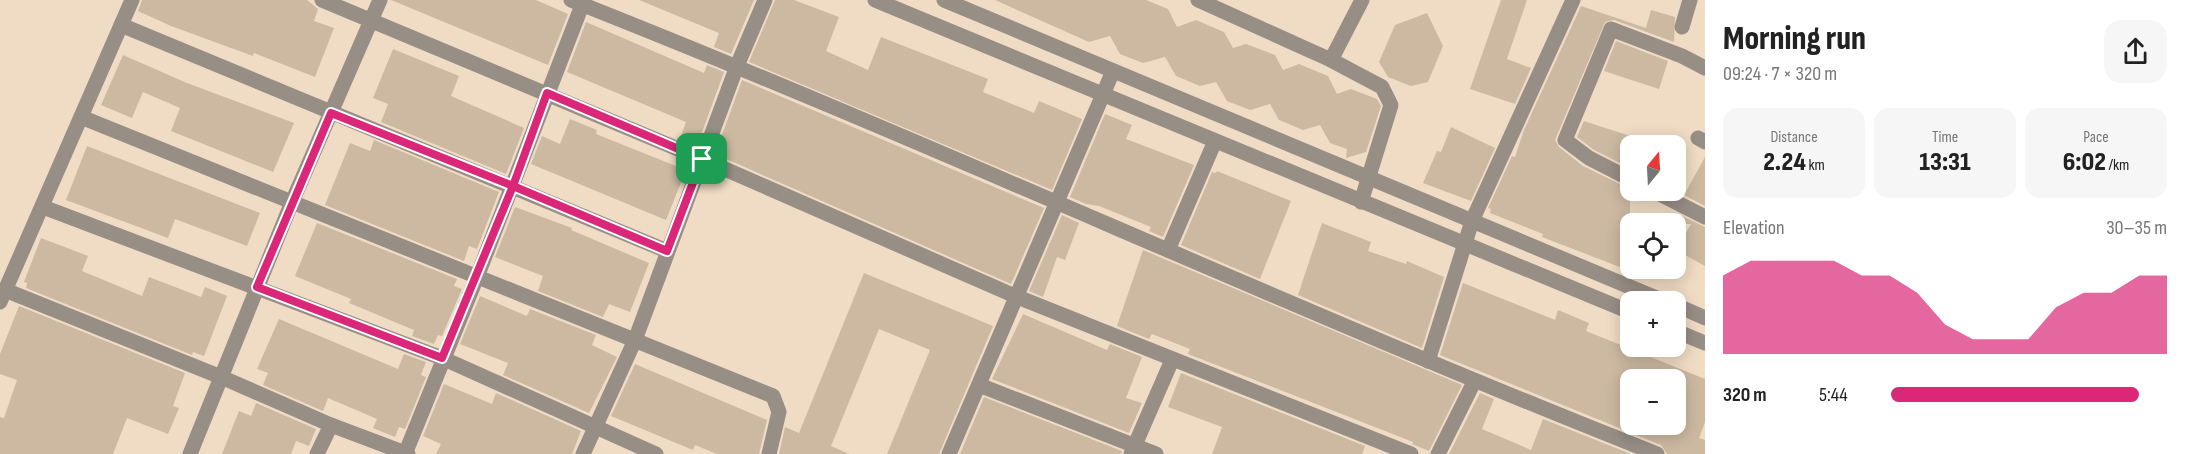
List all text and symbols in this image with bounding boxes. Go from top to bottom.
text: Morning run [1723,19,1866,59]
button: share [2104,20,2167,83]
text: 09:24 · 7 × 320 m [1723,62,1837,86]
text: Distance [1770,128,1818,147]
text: Time [1932,128,1958,147]
text: Pace [2083,128,2109,147]
pin [676,133,727,184]
north arrow [1620,135,1686,201]
map controls [1620,135,1686,435]
icon: arrive [685,142,718,175]
text: 2.24 [1763,147,1806,178]
text: 13:31 [1919,147,1971,178]
text: 6:02 [2063,147,2106,178]
text: km [1806,156,1825,175]
text: /km [2106,156,2129,175]
button: locate [1620,213,1686,279]
text: Elevation [1723,216,1785,240]
text: 30–35 m [2106,216,2167,240]
button: + [1620,291,1686,357]
button: − [1620,369,1686,435]
text: 320 m [1723,383,1767,407]
text: 5:44 [1819,383,1848,407]

